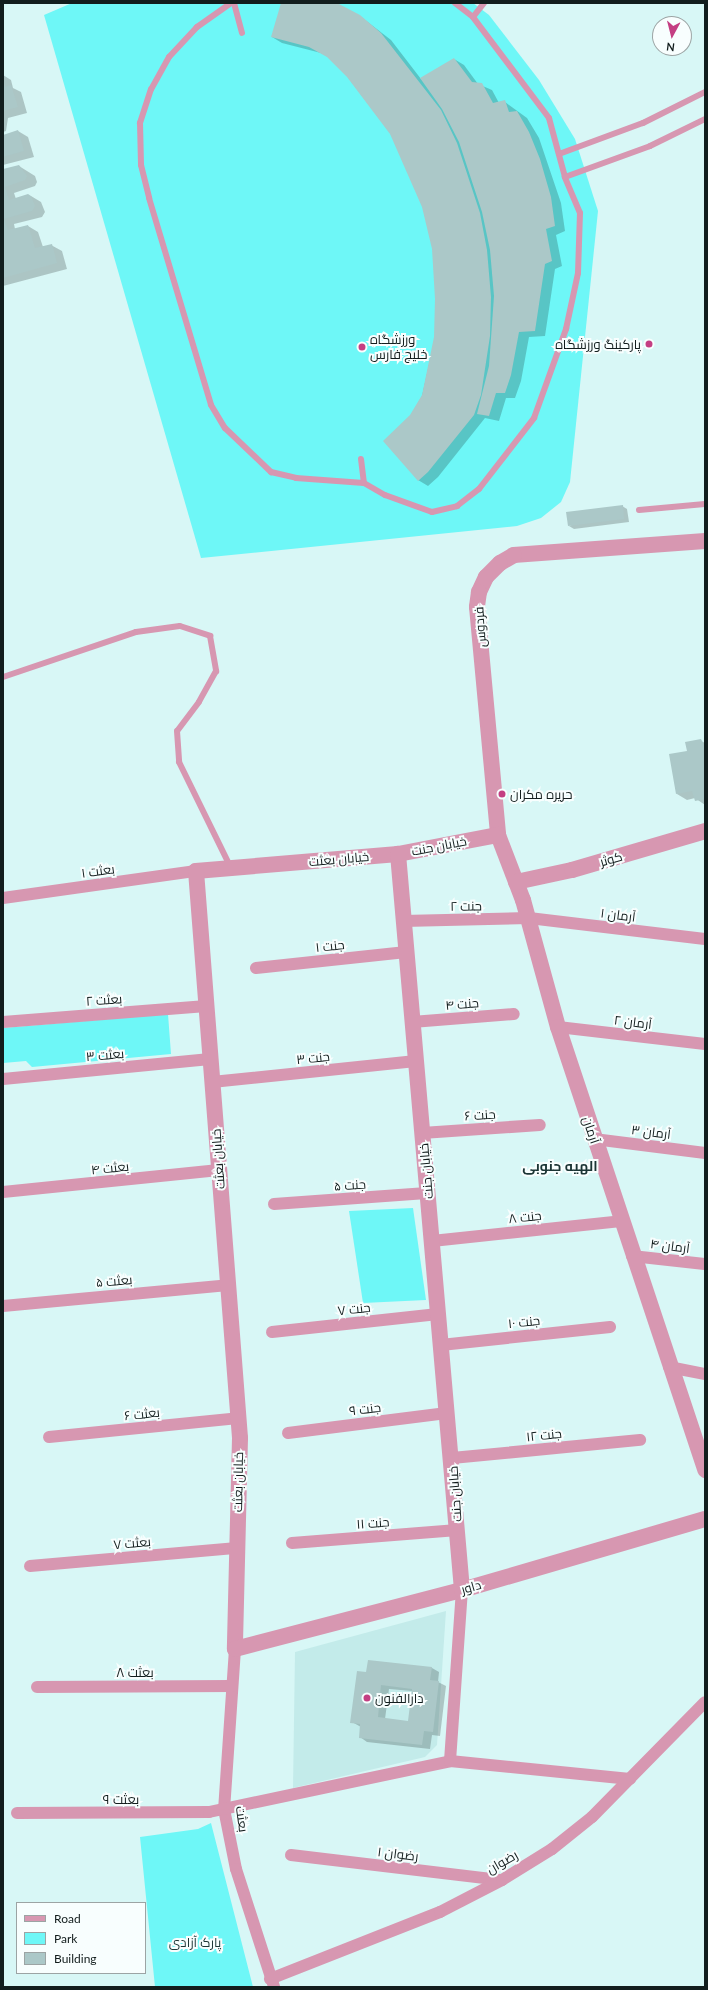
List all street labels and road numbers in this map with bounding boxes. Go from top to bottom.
street label: فردوس [471,606,489,648]
street label: خیابان جنت [410,833,468,859]
street label: کوثر [598,848,624,870]
street label: خیابان بعثت [308,849,370,869]
street label: بعثت ۱ [80,861,116,881]
street label: جنت ۲ [450,898,482,914]
street label: آرمان ۱ [600,905,636,925]
street label: جنت ۱ [315,937,345,955]
street label: بعثت ۲ [85,991,123,1009]
street label: جنت ۴ [445,995,479,1013]
street label: آرمان ۲ [613,1012,653,1032]
street label: بعثت ۳ [85,1046,125,1064]
street label: جنت ۳ [295,1048,331,1068]
street label: جنت ۶ [464,1106,496,1124]
street label: آرمان [579,1114,603,1146]
street label: آرمان ۳ [630,1122,672,1142]
street label: خیابان بعثت [208,1128,228,1190]
street label: خیابان جنت [416,1143,436,1199]
street label: بعثت ۴ [90,1158,130,1178]
street label: جنت ۵ [333,1176,367,1194]
street label: جنت ۸ [508,1208,542,1226]
street label: آرمان ۴ [649,1236,691,1256]
street label: بعثت ۵ [95,1272,133,1290]
street label: جنت ۷ [337,1300,371,1318]
street label: جنت ۱۰ [507,1313,541,1331]
street label: جنت ۹ [348,1399,382,1419]
street label: بعثت ۶ [123,1404,161,1424]
street label: جنت ۱۲ [525,1425,563,1445]
street label: خیابان بعثت [230,1452,246,1512]
street label: خیابان جنت [445,1466,465,1522]
street label: جنت ۱۱ [356,1514,390,1532]
street label: بعثت ۷ [113,1534,151,1552]
street label: داور [459,1577,483,1597]
street label: بعثت ۸ [116,1664,154,1680]
street label: بعثت ۹ [103,1791,139,1807]
street label: بعثت [232,1805,252,1833]
street label: رضوان ۱ [377,1844,419,1864]
street label: رضوان [483,1847,521,1877]

